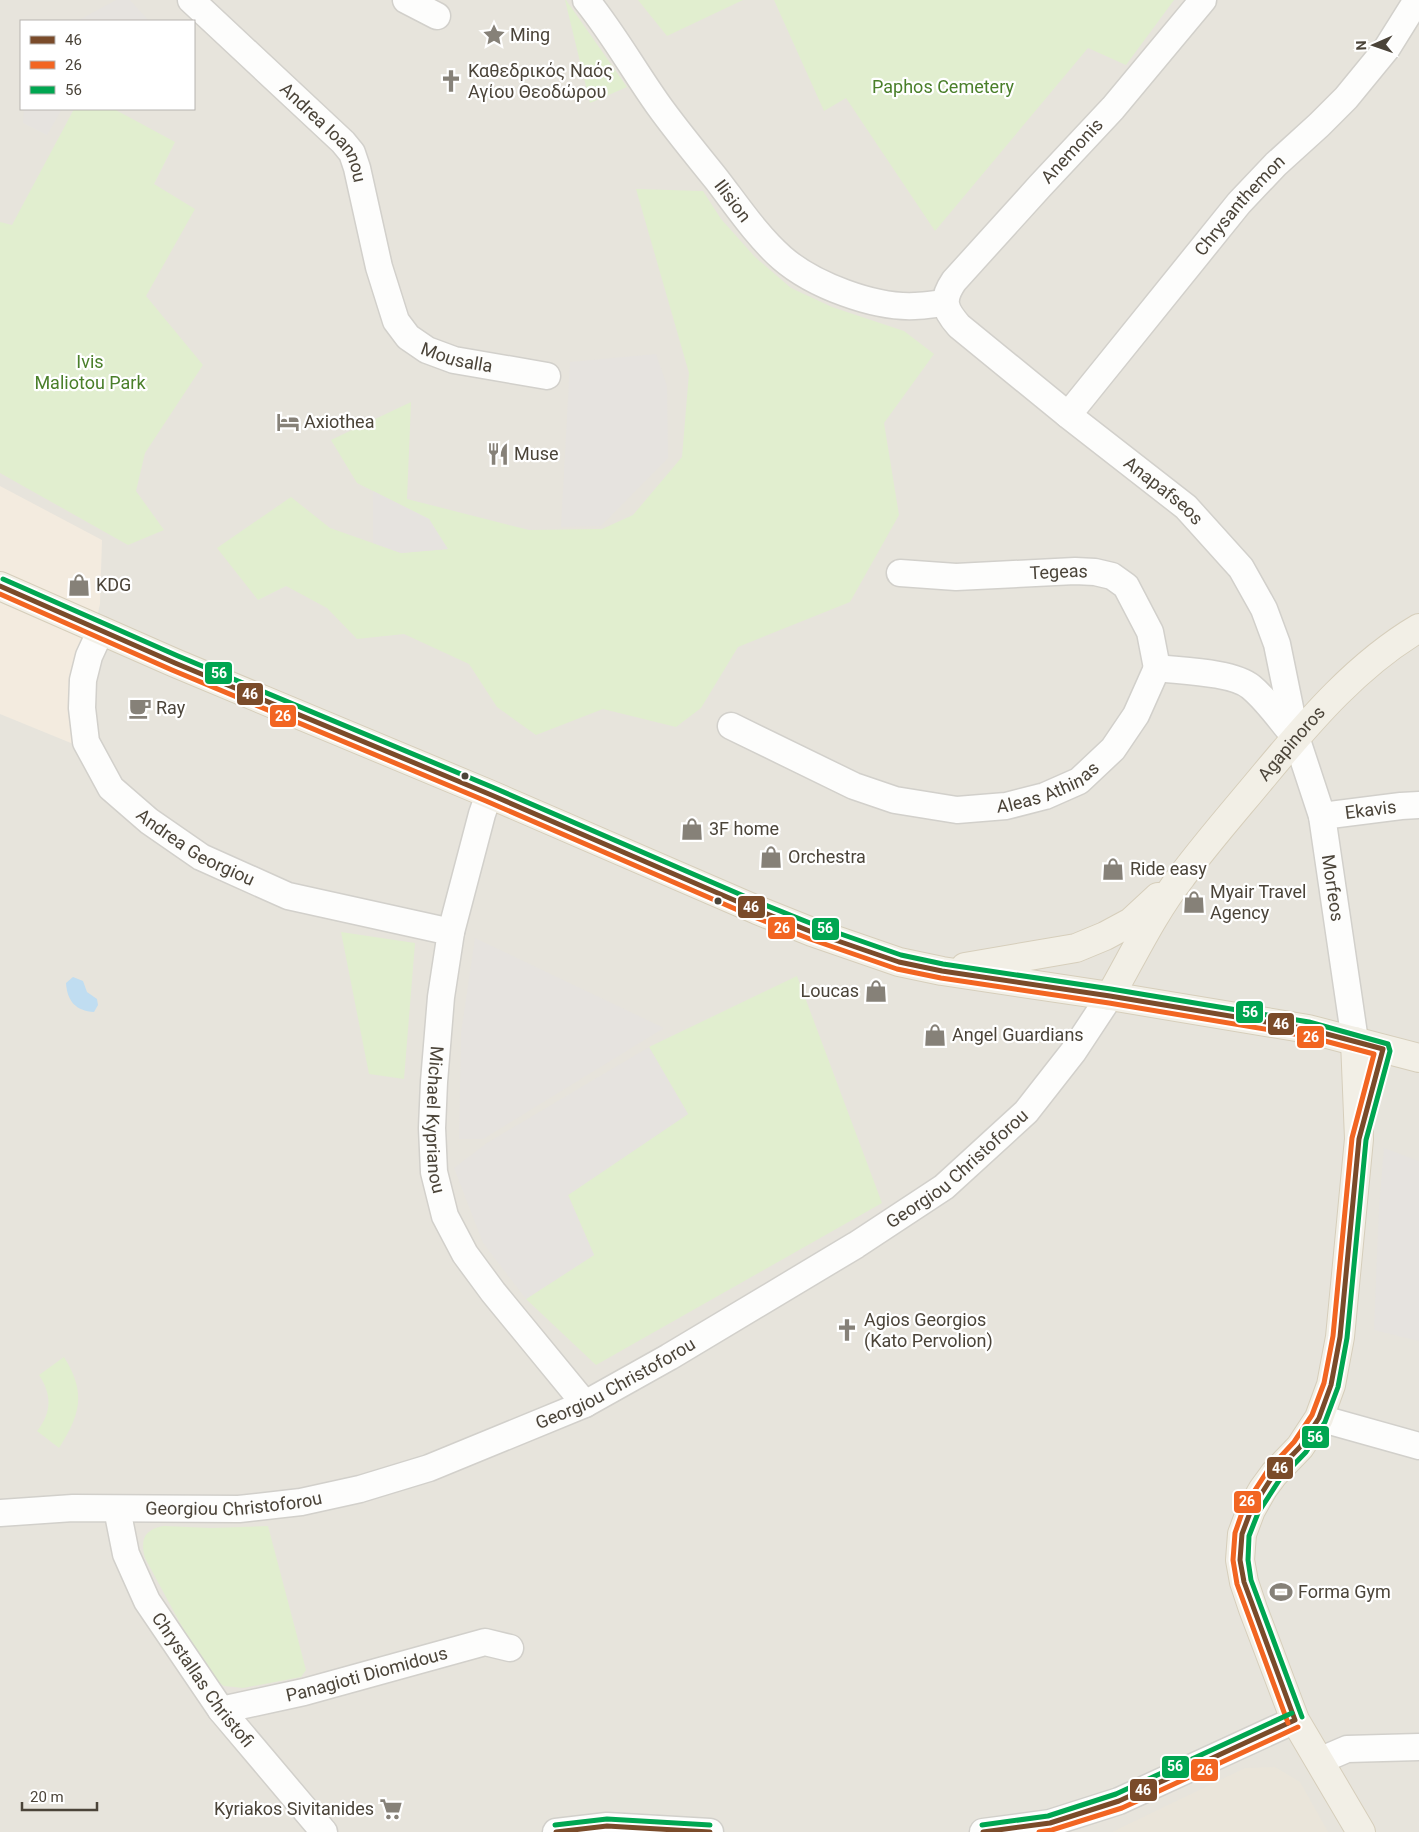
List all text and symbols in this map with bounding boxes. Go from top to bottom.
legend [20,20,195,110]
north arrow [1349,20,1399,70]
place icon: Ming [481,22,507,48]
place label: Ming [510,24,550,45]
text: 46 [65,31,82,49]
text: N [1353,40,1369,51]
text: 26 [65,56,82,74]
place label: Καθεδρικός Ναός Αγίου Θεοδώρου [468,60,613,102]
church icon: Καθεδρικός Ναός Αγίου Θεοδώρου [438,68,464,94]
park label: Paphos Cemetery [872,76,1014,97]
street label: Andrea Ioannou [276,78,371,184]
text: 56 [65,81,82,99]
street label: Anemonis [1036,114,1107,187]
street label: Chrysanthemon [1190,150,1289,260]
street label: Ilision [710,175,756,226]
street label: Mousalla [418,338,494,376]
park label: Ivis Maliotou Park [34,351,146,393]
hotel icon: Axiothea [275,409,301,435]
place label: Axiothea [304,411,374,432]
restaurant icon: Muse [485,441,511,467]
place label: Muse [514,443,558,464]
street label: Anapafseos [1120,452,1208,529]
street label: Tegeas [1029,560,1088,583]
shop icon: KDG [66,572,92,598]
place label: KDG [96,574,131,595]
line badge: 56 [204,661,233,685]
text: 56 [211,665,227,681]
line badge: 46 [236,682,264,706]
text: 46 [242,686,258,702]
cafe icon: Ray [127,695,153,721]
place label: Ray [156,697,186,718]
street label: Agapinoros [1253,701,1329,785]
line badge: 26 [269,704,297,728]
text: 26 [275,708,291,724]
street label: Aleas Athinas [996,757,1103,817]
unlabelled marker [460,771,470,781]
street label: Ekavis [1344,796,1397,823]
street label: Andrea Georgiou [132,804,258,890]
shop icon: 3F home [679,816,705,842]
place label: 3F home [709,818,779,839]
shop icon: Orchestra [758,844,784,870]
place label: Orchestra [788,846,866,867]
street label: Morfeos [1318,853,1348,923]
shop icon: Ride easy [1100,856,1126,882]
place label: Ride easy [1130,858,1207,879]
place label: Myair Travel Agency [1210,881,1307,923]
shop icon: Myair Travel Agency [1181,889,1207,915]
line badge: 46 [737,895,766,919]
unlabelled marker [713,896,723,906]
text: 46 [743,899,759,915]
line badge: 26 [767,916,796,940]
line badge: 56 [811,917,840,941]
text: 26 [774,920,790,936]
text: 56 [817,920,833,936]
shop icon: Loucas [863,978,889,1004]
place label: Loucas [801,980,859,1001]
line badge: 56 [1235,1000,1264,1024]
text: 56 [1242,1004,1258,1020]
line badge: 46 [1267,1012,1295,1036]
text: 46 [1273,1016,1289,1032]
shop icon: Angel Guardians [922,1022,948,1048]
place label: Angel Guardians [952,1024,1084,1045]
line badge: 26 [1296,1025,1325,1049]
text: 26 [1303,1029,1319,1045]
street label: Michael Kyprianou [422,1045,450,1195]
street label: Georgiou Christoforou [882,1104,1032,1232]
place label: Agios Georgios (Kato Pervolion) [864,1309,993,1352]
church icon: Agios Georgios (Kato Pervolion) [834,1317,860,1343]
street label: Georgiou Christoforou [532,1333,699,1433]
line badge: 56 [1301,1425,1330,1449]
text: 56 [1307,1429,1323,1445]
line badge: 46 [1266,1456,1294,1480]
text: 46 [1272,1460,1288,1476]
street label: Georgiou Christoforou [145,1487,324,1519]
line badge: 26 [1233,1490,1262,1514]
text: 26 [1239,1493,1255,1509]
sports icon: Forma Gym [1268,1579,1294,1605]
place label: Forma Gym [1298,1581,1391,1602]
street label: Chrystallas Christofi [148,1608,259,1751]
street label: Panagioti Diomidous [284,1642,450,1706]
line badge: 56 [1161,1755,1190,1779]
text: 56 [1167,1758,1183,1774]
line badge: 26 [1190,1758,1219,1782]
text: 26 [1197,1762,1213,1778]
line badge: 46 [1129,1778,1158,1802]
scale bar [22,1780,98,1812]
text: 46 [1135,1782,1151,1798]
text: 20 m [30,1788,64,1806]
supermarket icon: Kyriakos Sivitanides [378,1796,404,1822]
place label: Kyriakos Sivitanides [214,1798,374,1819]

